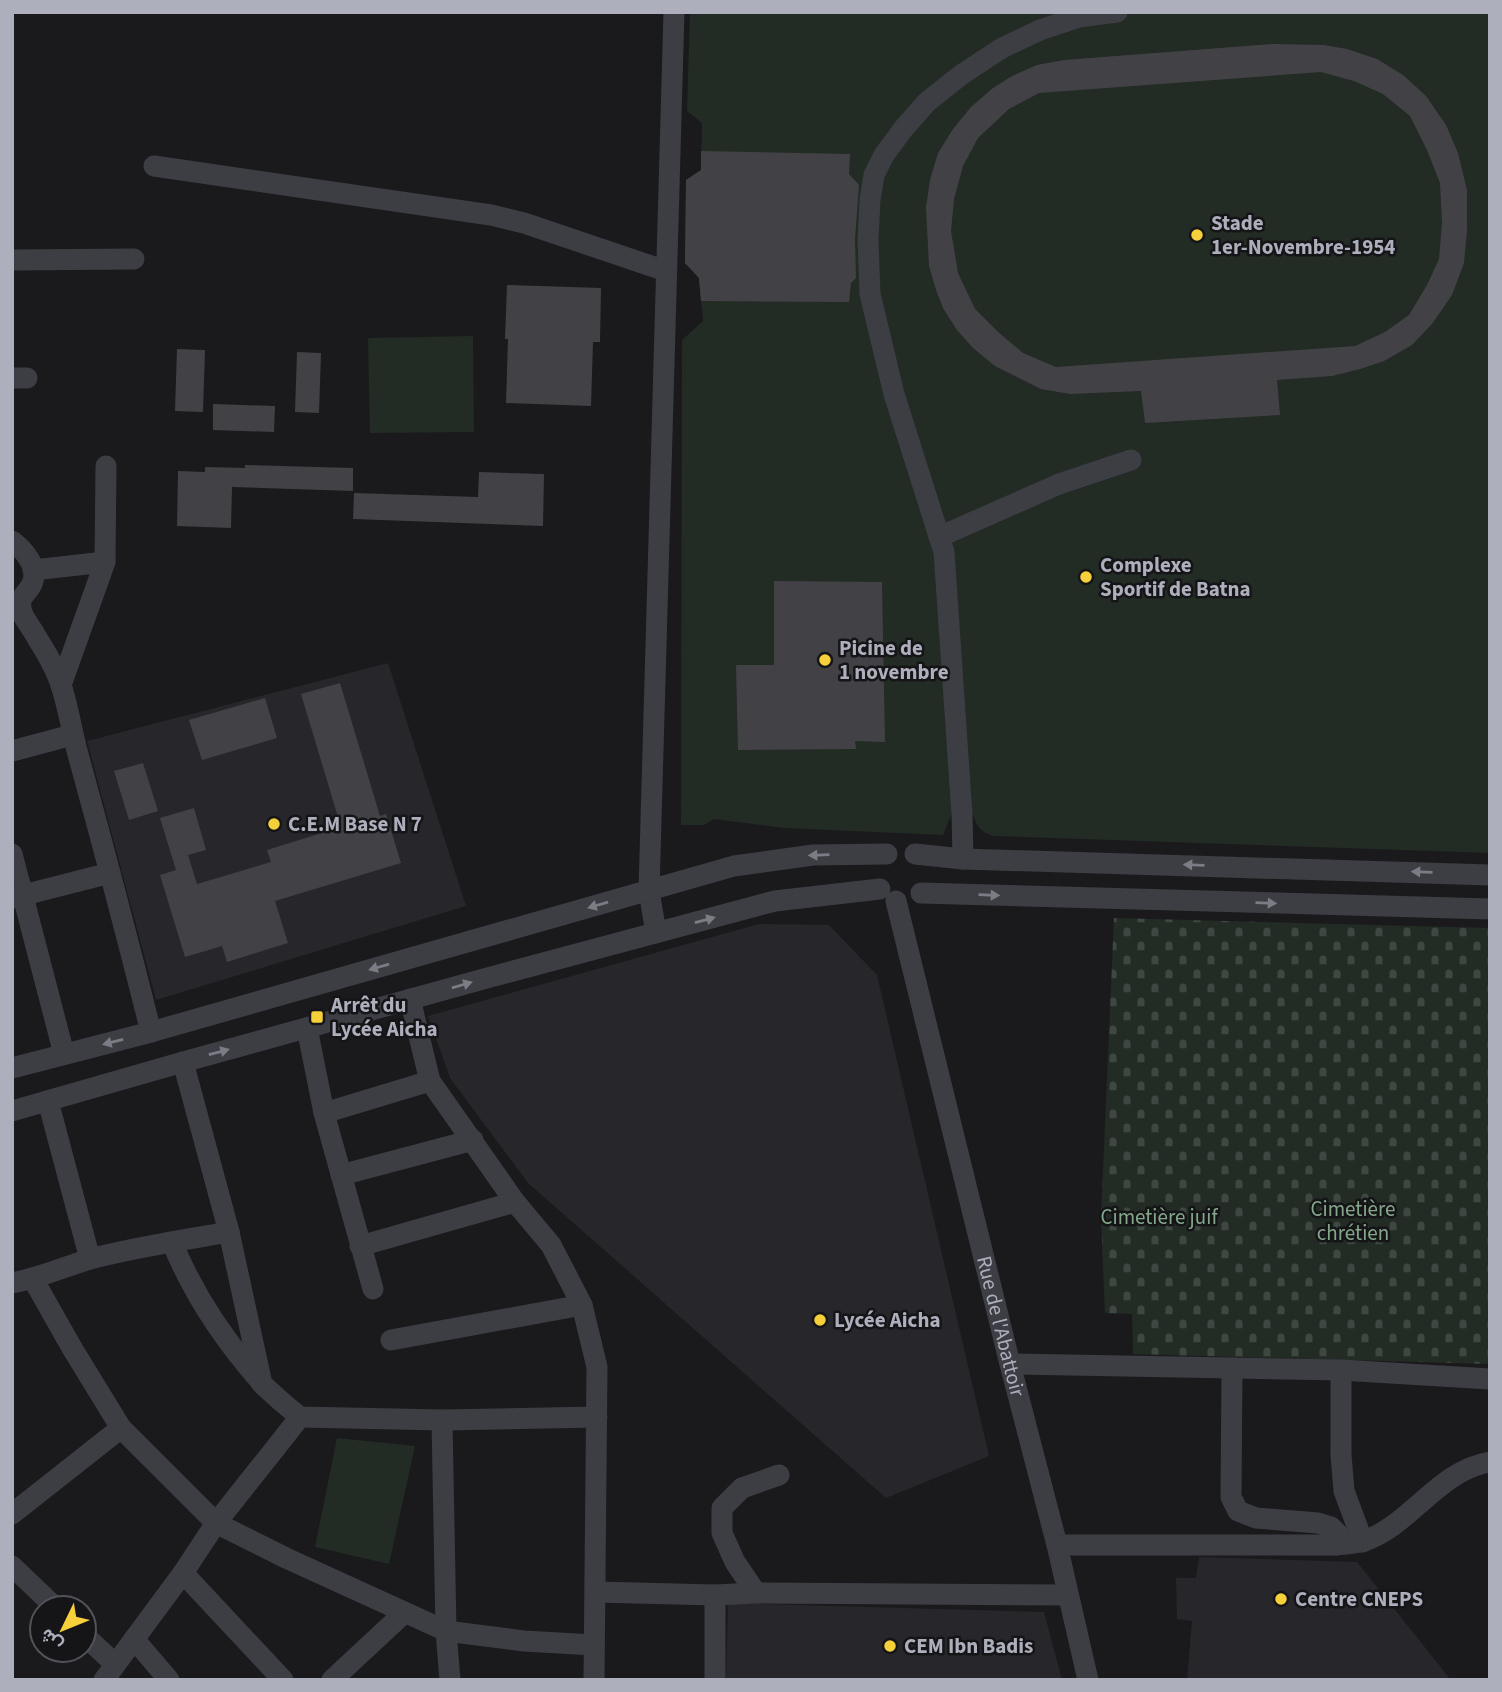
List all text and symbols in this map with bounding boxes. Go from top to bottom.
place label: Stade 1er-Novembre-1954 [1211,208,1395,262]
marker: Stade 1er-Novembre-1954 [1189,227,1205,243]
place label: Complexe Sportif de Batna [1100,550,1251,604]
marker: Complexe Sportif de Batna [1078,569,1094,585]
place label: Picine de 1 novembre [839,633,949,687]
marker: Picine de 1 novembre [817,652,833,668]
place label: C.E.M Base N 7 [288,809,422,839]
marker: C.E.M Base N 7 [266,816,282,832]
one-way arrow [808,850,830,861]
one-way arrow [1183,860,1205,871]
one-way arrow [1410,866,1432,877]
one-way arrow [979,889,1001,900]
one-way arrow [1255,897,1277,908]
one-way arrow [587,900,609,911]
one-way arrow [695,914,717,925]
one-way arrow [368,963,389,973]
one-way arrow [452,979,473,989]
place label: Arrêt du Lycée Aicha [330,990,437,1044]
marker: Arrêt du Lycée Aicha [309,1009,325,1025]
one-way arrow [101,1037,123,1048]
one-way arrow [208,1046,230,1057]
park label: Cimetière chrétien [1311,1194,1395,1248]
park label: Cimetière juif [1100,1202,1218,1232]
street label: Rue de l'Abattoir [969,1253,1033,1401]
place label: Lycée Aicha [834,1305,940,1335]
marker: Lycée Aicha [812,1312,828,1328]
place label: Centre CNEPS [1295,1584,1423,1614]
marker: Centre CNEPS [1273,1591,1289,1607]
north arrow [28,1594,98,1664]
text: ش [34,1622,69,1657]
place label: CEM Ibn Badis [904,1631,1033,1661]
marker: CEM Ibn Badis [882,1638,898,1654]

